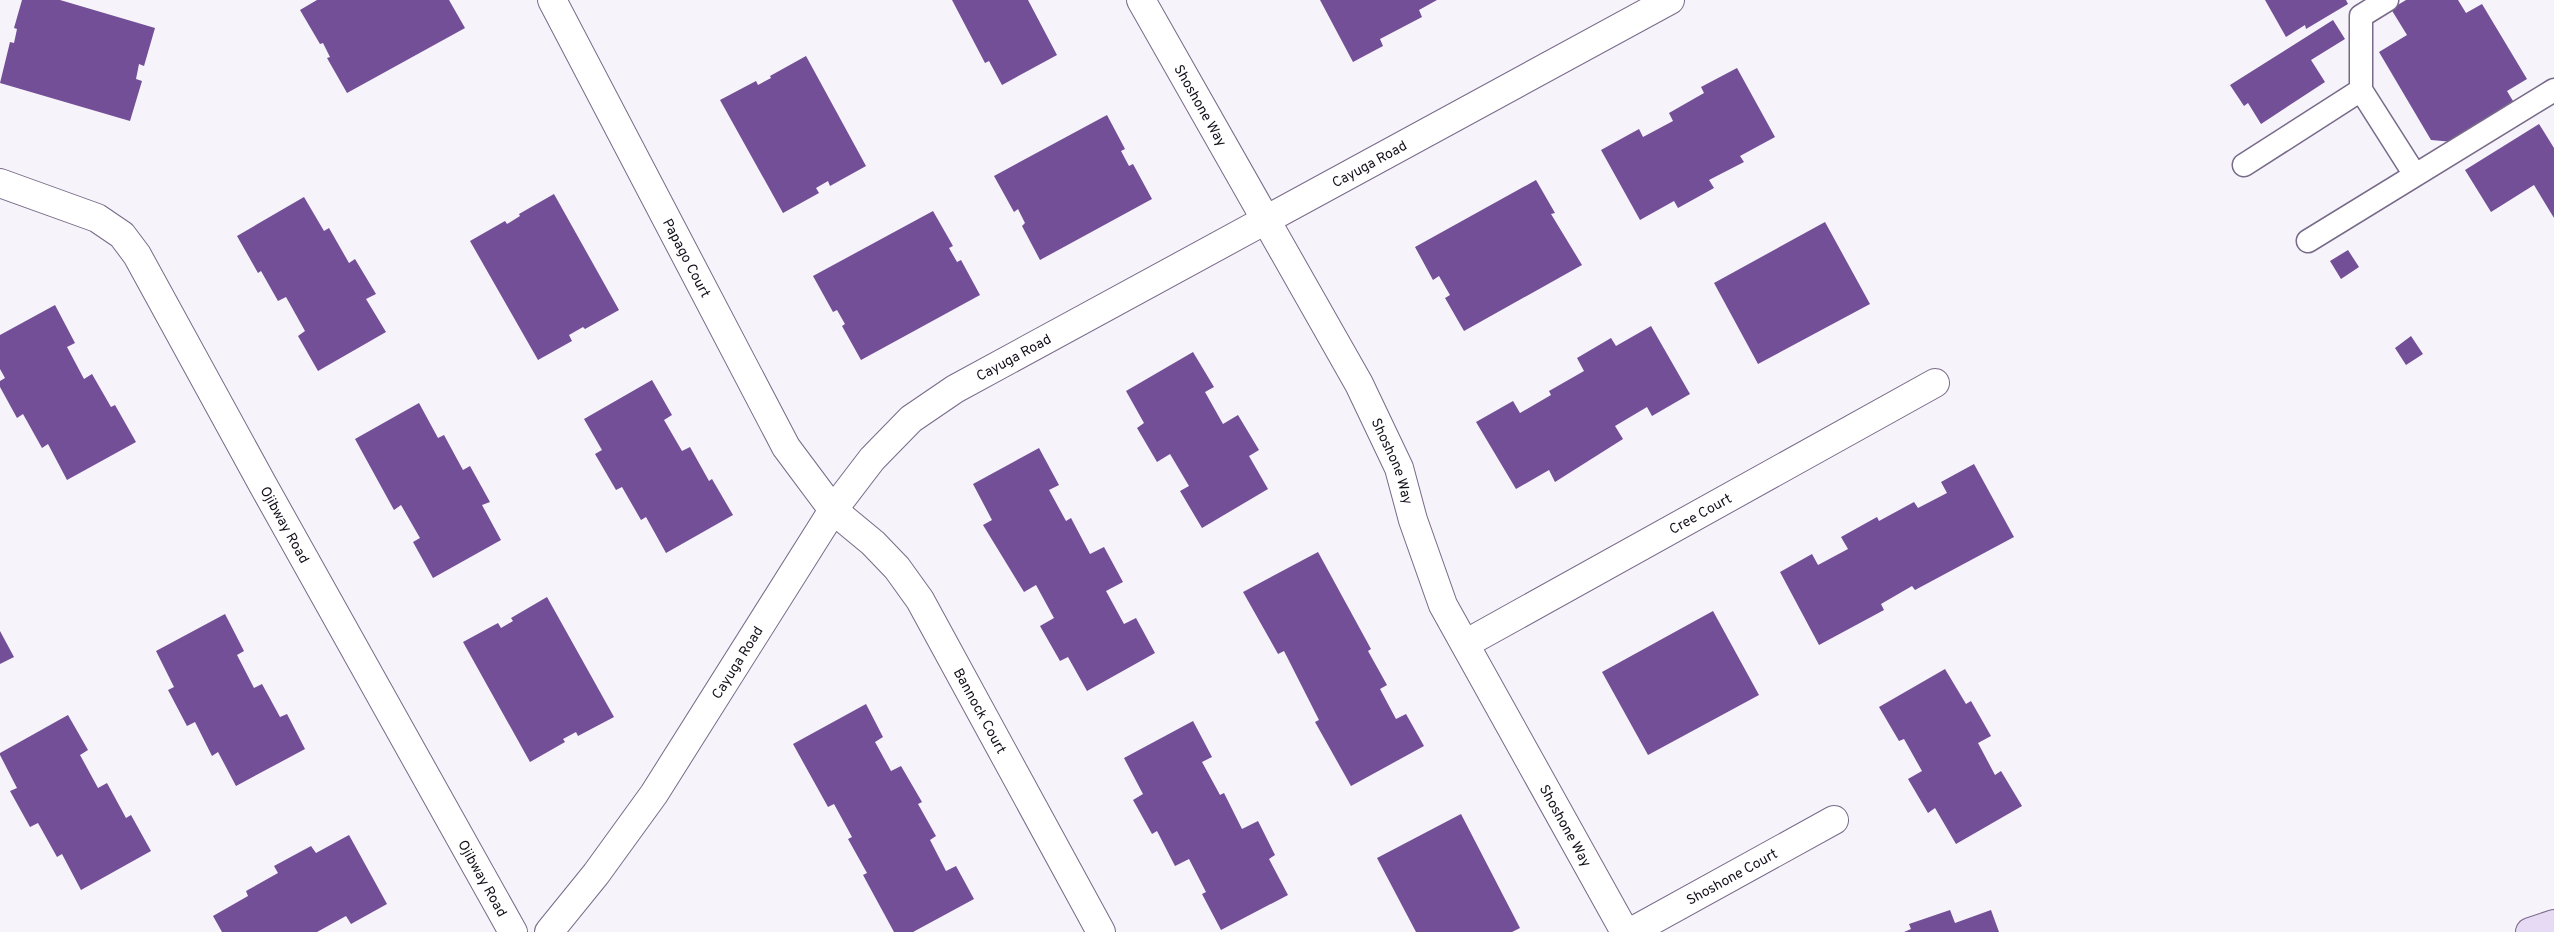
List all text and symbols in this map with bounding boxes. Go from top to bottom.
street label: Shoshone Way [1169,62,1229,150]
street label: Cayuga Road [1330,138,1410,192]
street label: Papago Court [658,216,713,301]
street label: Cayuga Road [974,331,1055,386]
street label: Shoshone Way [1367,416,1415,506]
street label: Ojibway Road [256,484,312,567]
street label: Cree Court [1667,491,1735,539]
street label: Cayuga Road [709,624,767,703]
street label: Bannock Court [949,666,1009,757]
street label: Shoshone Way [1535,782,1594,870]
street label: Ojibway Road [453,837,510,920]
street label: Shoshone Court [1684,846,1781,910]

